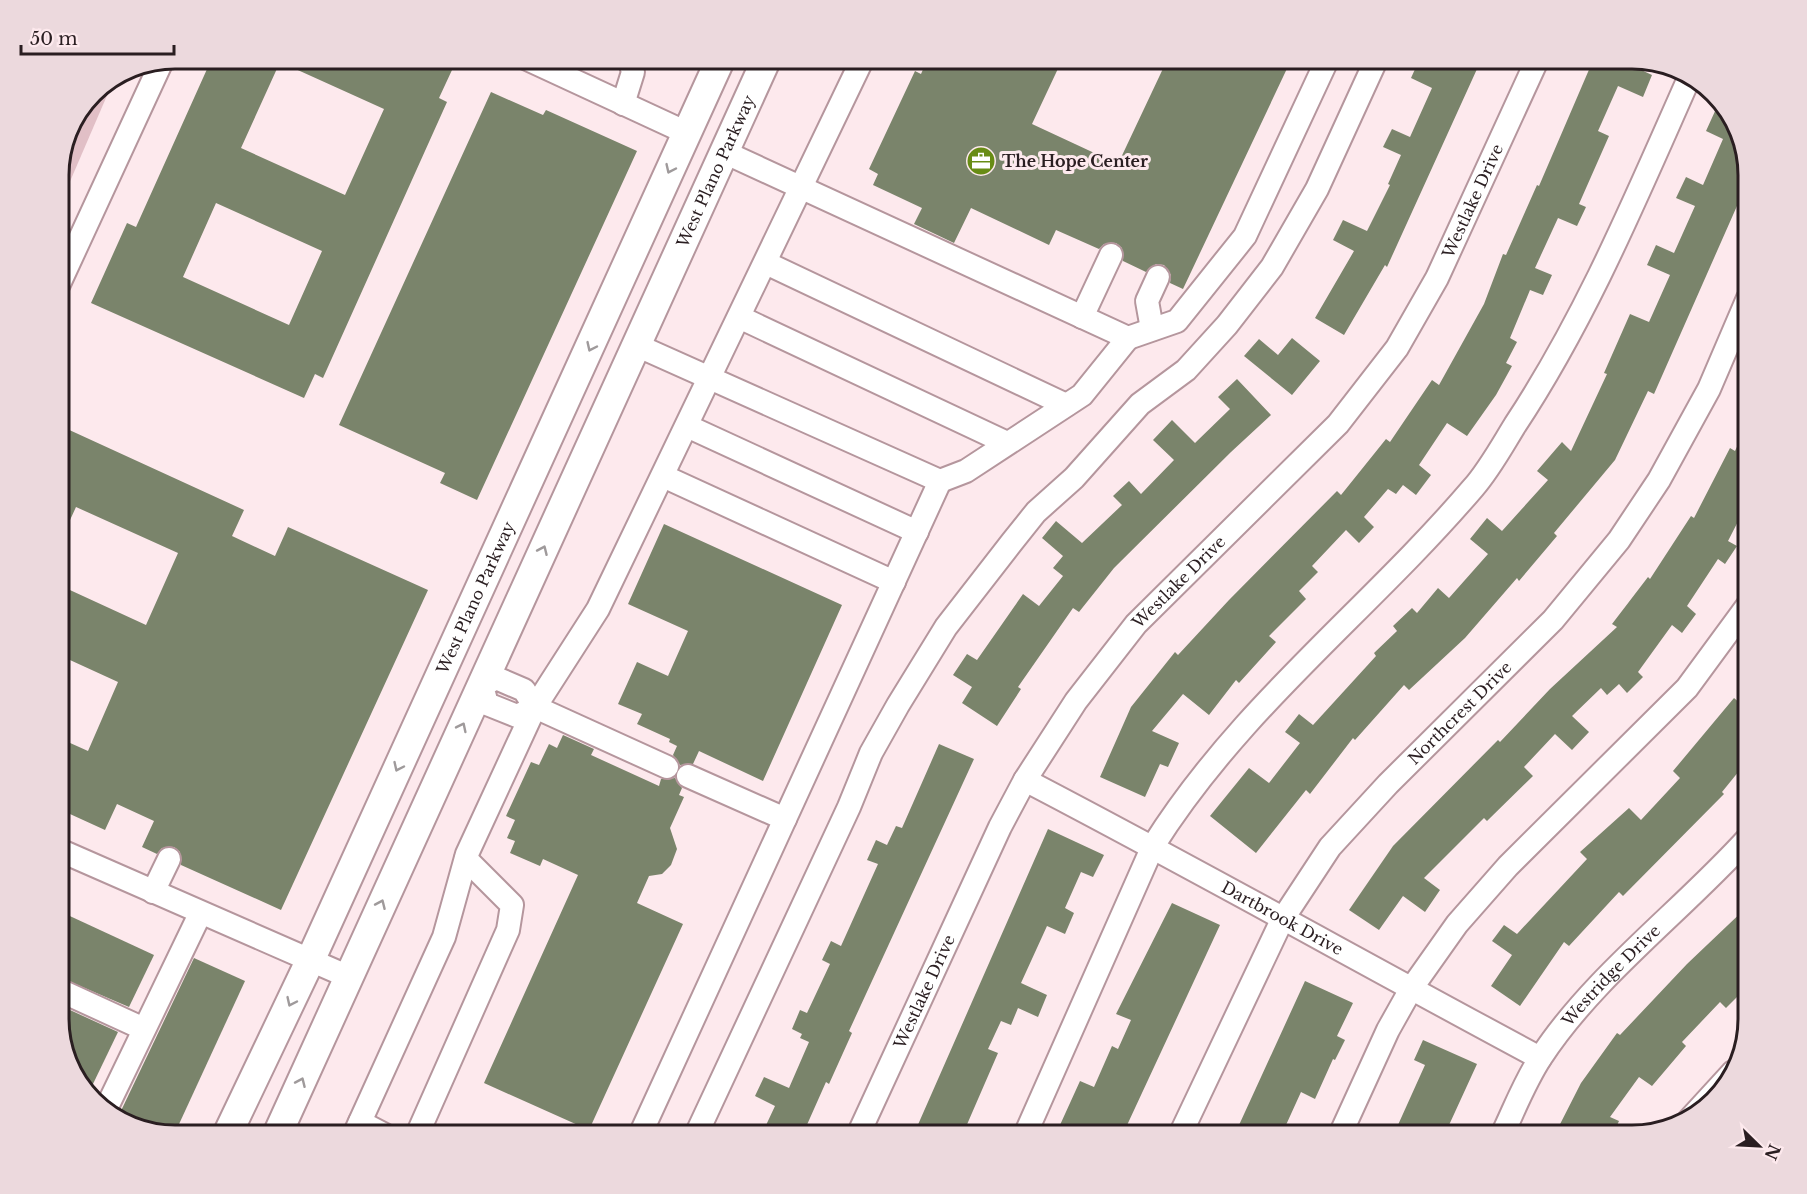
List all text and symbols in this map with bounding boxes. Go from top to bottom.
scale bar [21,18,174,56]
text: 50 m [30,28,78,50]
street label: West Plano Parkway [672,91,759,251]
street label: Westlake Drive [1437,141,1507,262]
office icon: The Hope Center [965,145,997,177]
place label: The Hope Center [1002,151,1148,171]
one-way arrow [666,162,678,173]
one-way arrow [586,341,598,352]
street label: West Plano Parkway [432,518,519,678]
street label: Westlake Drive [1127,531,1229,633]
one-way arrow [536,545,548,556]
street label: Northcrest Drive [1404,657,1516,769]
one-way arrow [455,722,467,733]
one-way arrow [394,761,406,772]
street label: Dartbrook Drive [1218,877,1347,959]
one-way arrow [374,900,386,911]
street label: Westridge Drive [1557,920,1664,1031]
street label: Westlake Drive [889,931,959,1052]
one-way arrow [286,995,298,1006]
one-way arrow [294,1078,306,1089]
north arrow [1729,1116,1789,1176]
text: N [1761,1141,1785,1163]

